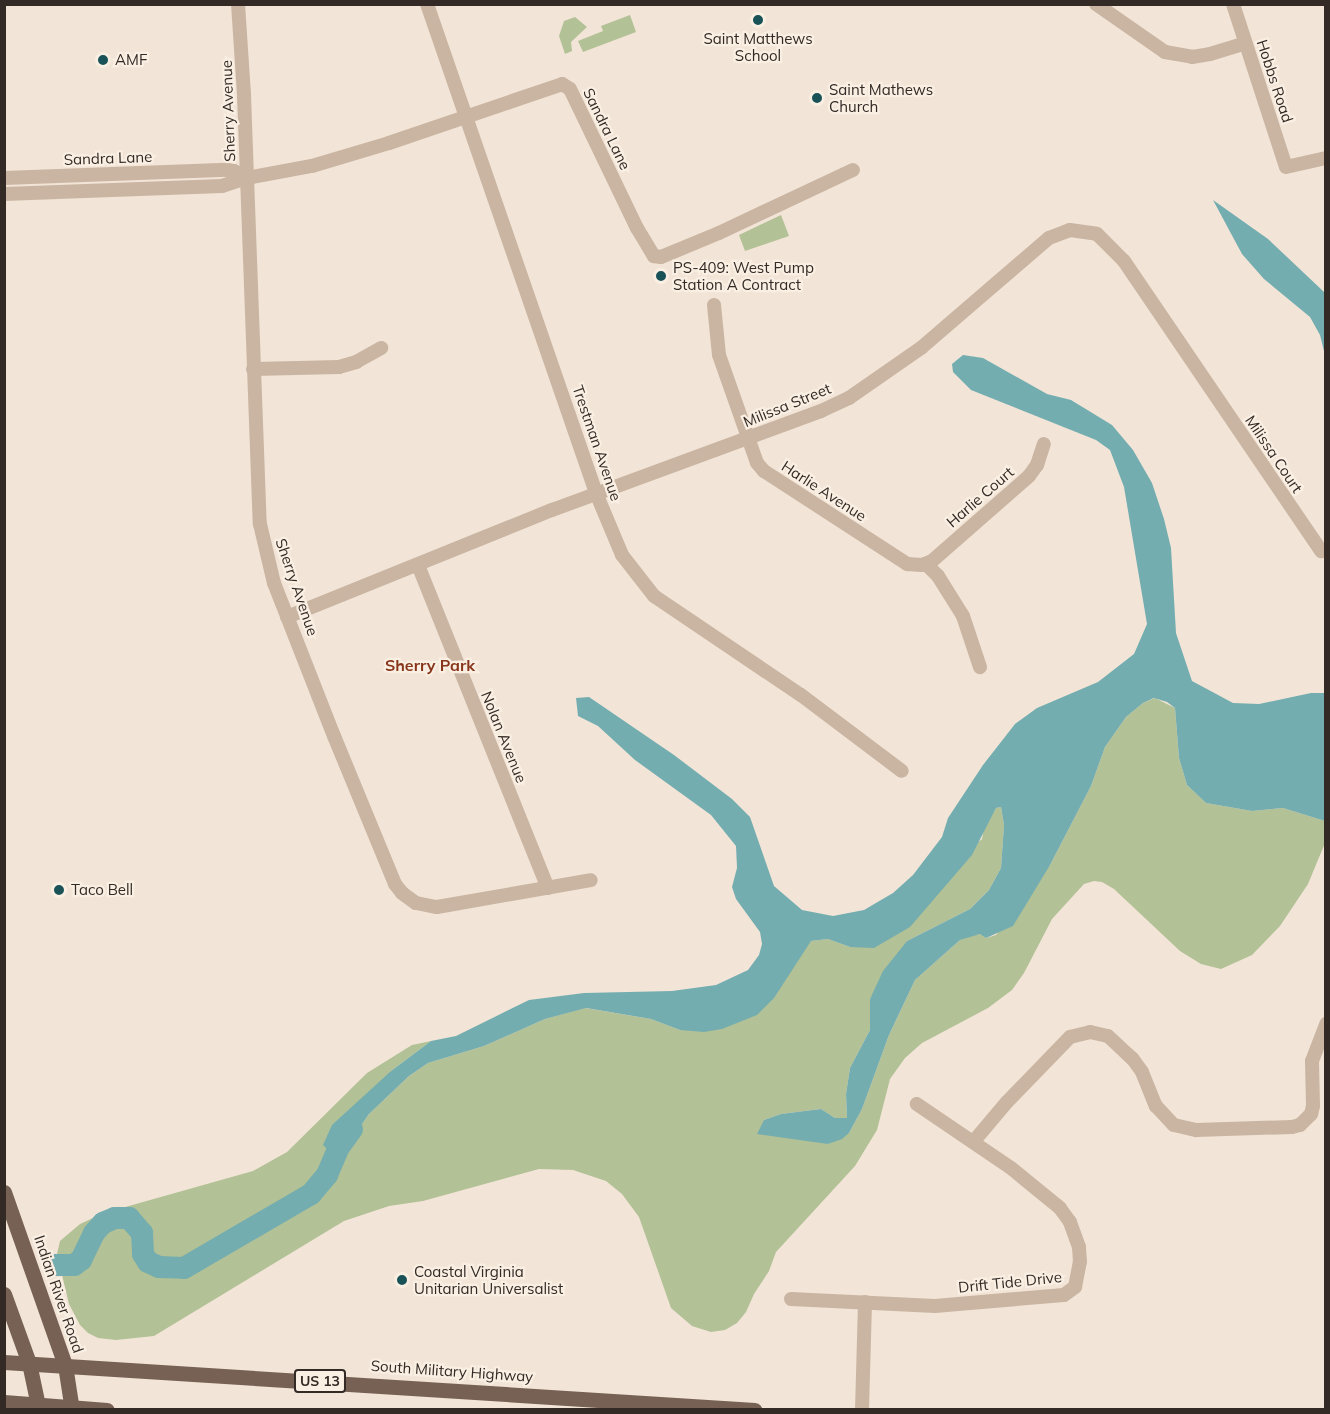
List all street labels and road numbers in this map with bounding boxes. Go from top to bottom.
street label: Hobbs Road [1253,37,1297,125]
street label: Sherry Avenue [217,60,239,162]
street label: Sandra Lane [580,85,634,173]
street label: Sandra Lane [63,147,153,169]
street label: Milissa Street [741,379,833,431]
street label: Trestman Avenue [569,383,625,503]
street label: Milissa Court [1242,412,1306,496]
street label: Harlie Avenue [778,457,870,525]
street label: Harlie Court [943,463,1017,531]
street label: Sherry Avenue [272,536,322,638]
street label: Nolan Avenue [477,689,531,785]
street label: Indian River Road [30,1233,88,1355]
street label: Drift Tide Drive [957,1268,1063,1296]
street label: South Military Highway [370,1356,534,1386]
road number: US 13 [293,1370,347,1392]

